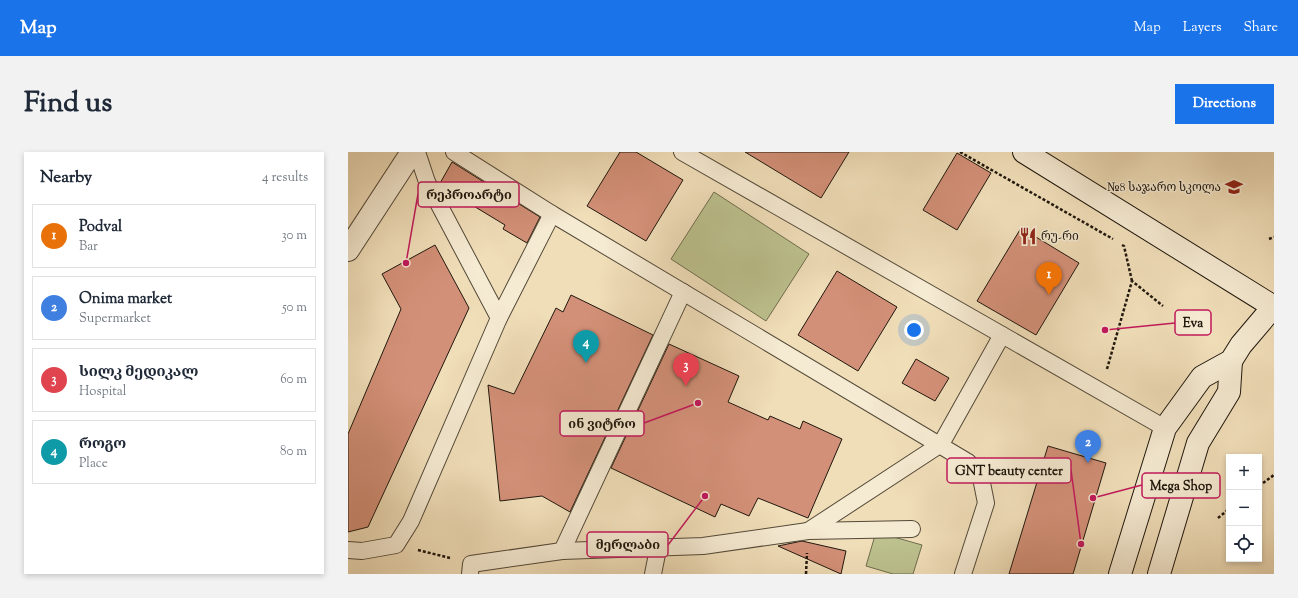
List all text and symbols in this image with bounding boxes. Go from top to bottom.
text: Map [20,15,57,42]
text: Map [1134,18,1161,38]
text: Layers [1183,18,1221,38]
text: Share [1243,18,1278,38]
text: Find us [24,84,112,124]
button: Directions [1175,84,1274,124]
text: Nearby [40,166,92,190]
text: 4 results [262,169,308,187]
school or university icon: №8 საჯარო სკოლა [1224,177,1244,197]
place label: №8 საჯარო სკოლა [1107,179,1221,197]
callout: რეპროარტი [418,182,519,207]
text: რეპროარტი [426,187,512,205]
text: Podval [79,217,122,238]
restaurant icon: რუ-რი [1018,226,1038,246]
text: 1 [52,227,56,245]
text: 30 m [281,227,307,245]
place label: რუ-რი [1041,228,1079,246]
text: Bar [79,238,98,256]
pin: 1 [1036,262,1062,295]
text: Onima market [79,289,172,310]
text: 2 [51,299,57,317]
text: 50 m [282,299,307,317]
text: Supermarket [79,310,151,328]
callout: Eva [1175,310,1211,335]
text: Eva [1183,315,1203,333]
your location [904,320,924,340]
pin: 4 [573,330,599,363]
pin: 3 [673,353,699,386]
text: სილკ მედიკალ [79,362,198,383]
text: 3 [51,371,57,389]
text: 60 m [280,371,307,389]
text: Hospital [79,383,126,401]
callout: ინ ვიტრო [560,411,644,436]
text: ინ ვიტრო [568,416,636,434]
pin: 2 [1075,430,1101,463]
text: როგო [79,434,126,455]
text: 4 [51,443,57,461]
text: 80 m [280,443,307,461]
map controls [1226,454,1262,562]
button: + [1226,454,1262,490]
text: Place [79,455,108,473]
callout: GNT beauty center [947,458,1071,483]
text: GNT beauty center [955,463,1063,481]
callout: Mega Shop [1142,473,1220,498]
text: Mega Shop [1150,478,1212,496]
button: − [1226,490,1262,526]
button: locate [1226,526,1262,562]
callout: მერლაბი [587,532,668,557]
text: მერლაბი [596,537,660,555]

